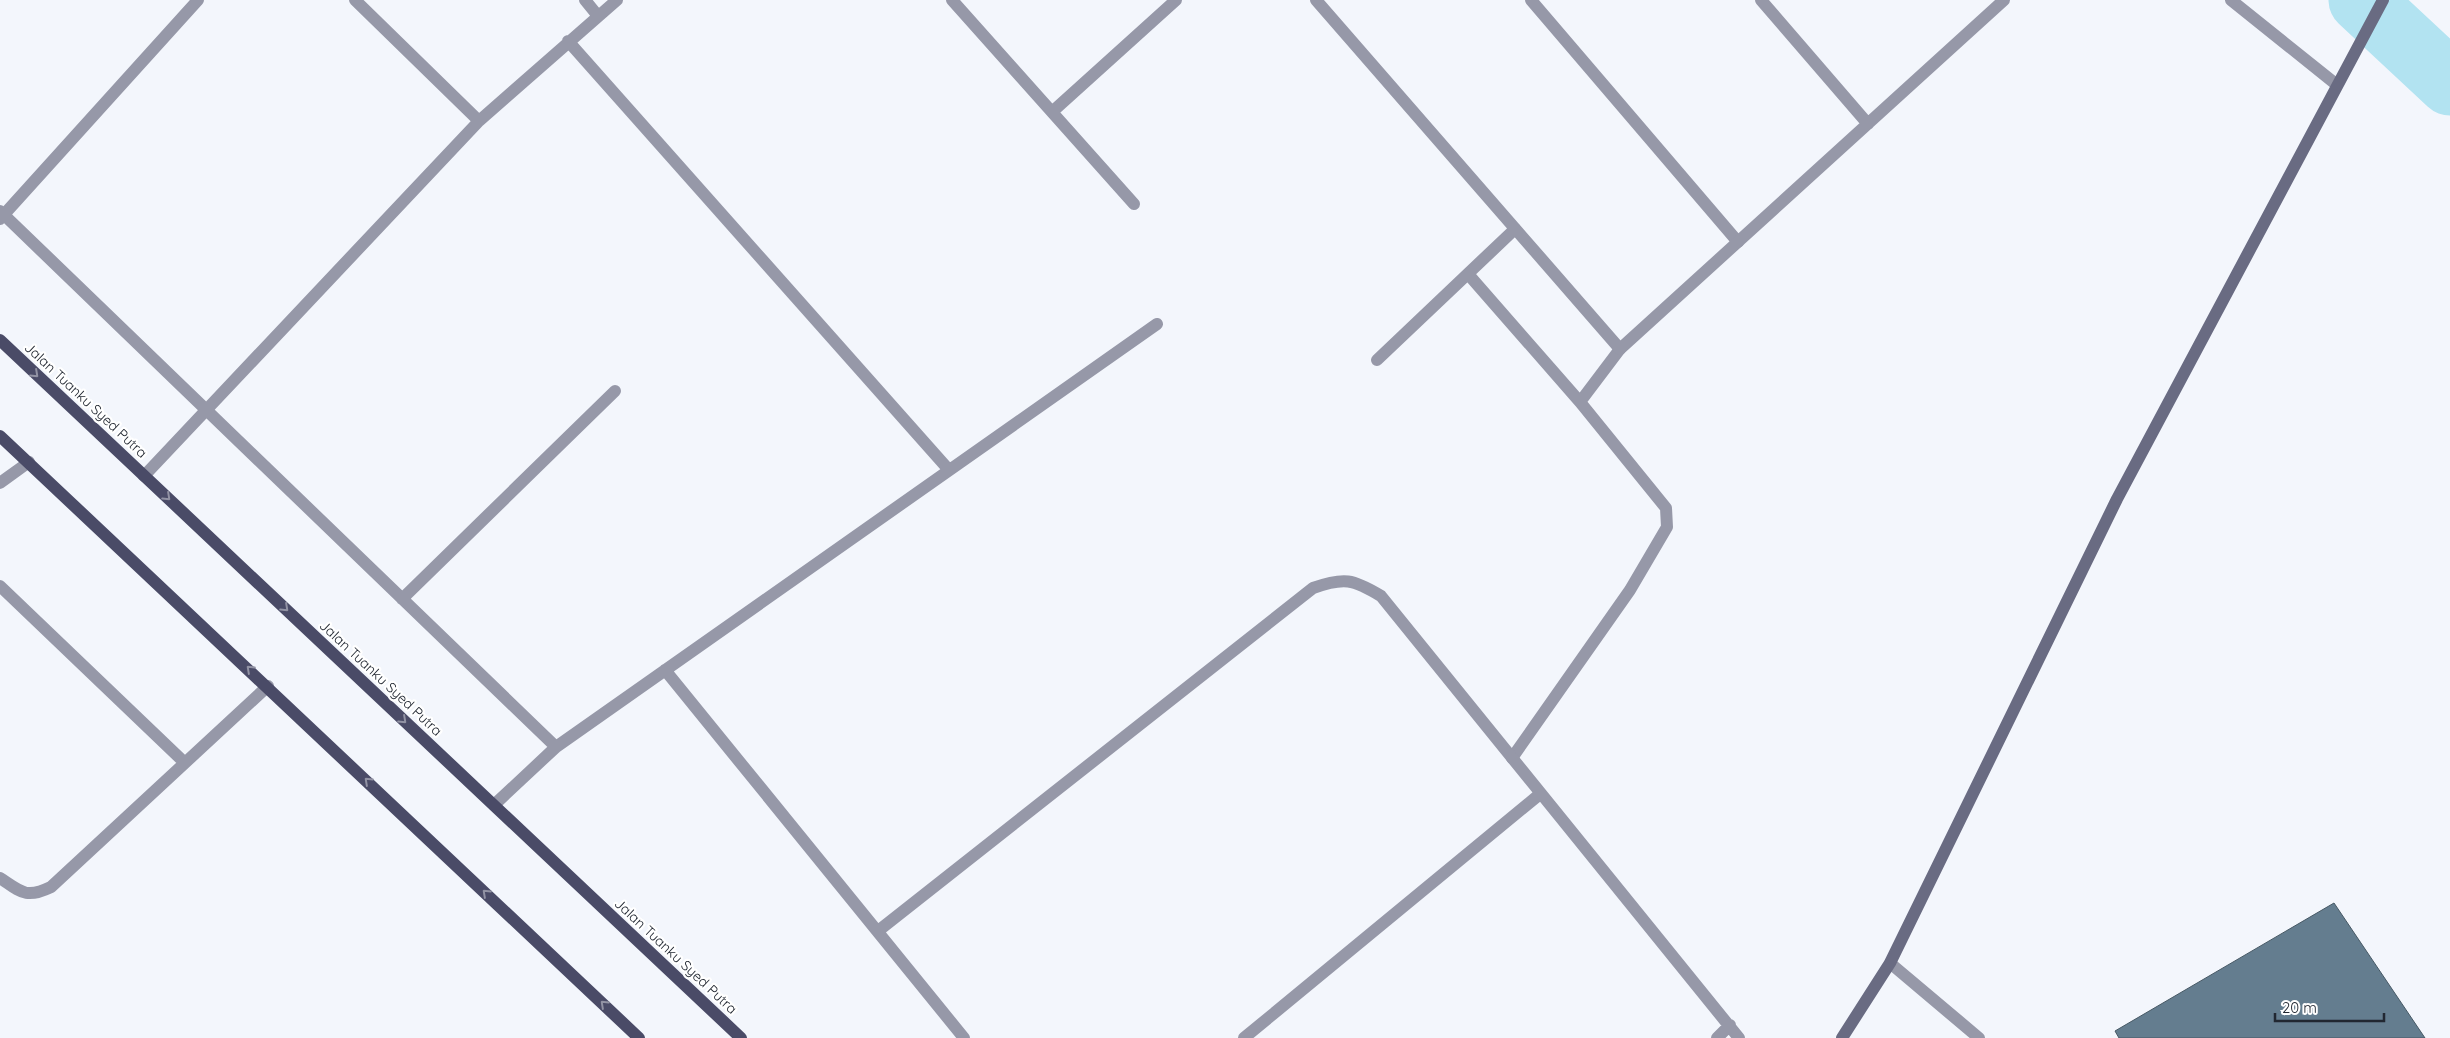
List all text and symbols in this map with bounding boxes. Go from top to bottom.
street label: Jalan Tuanku Syed Putra [21,338,151,462]
one-way arrow [30,368,39,377]
one-way arrow [161,491,170,500]
one-way arrow [279,602,288,611]
street label: Jalan Tuanku Syed Putra [316,616,446,740]
one-way arrow [246,666,255,675]
one-way arrow [397,714,406,723]
one-way arrow [364,778,373,787]
one-way arrow [482,890,491,899]
street label: Jalan Tuanku Syed Putra [611,894,741,1018]
scale bar [2275,990,2384,1022]
text: 20 m [2282,998,2317,1017]
one-way arrow [600,1001,609,1010]

